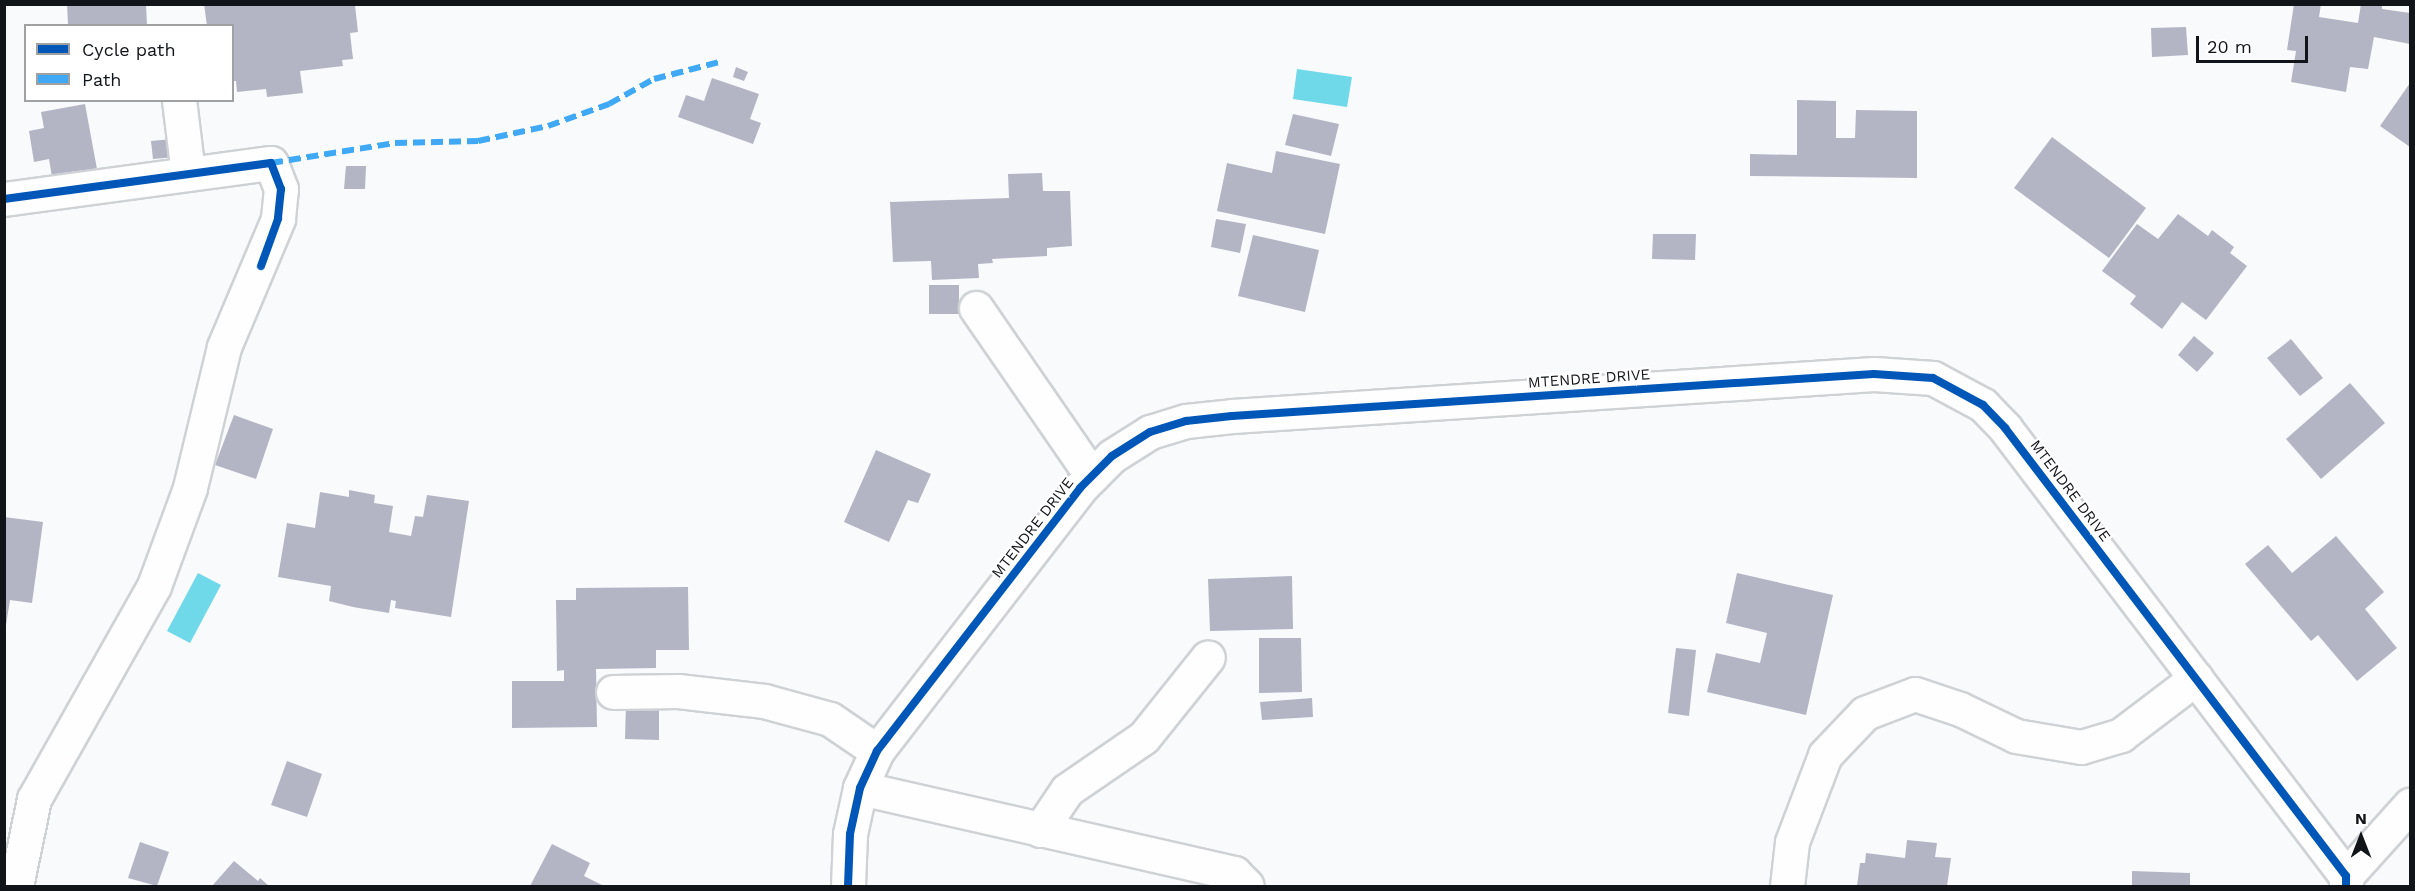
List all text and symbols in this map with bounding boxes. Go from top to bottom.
legend [24,24,234,102]
scale bar [2199,24,2312,62]
text: 20 m [2207,36,2252,57]
text: Cycle path [82,39,176,60]
text: Path [82,69,122,90]
street label: MTENDRE DRIVE [1527,366,1651,392]
street label: MTENDRE DRIVE [2026,437,2114,545]
street label: MTENDRE DRIVE [988,474,1078,582]
north arrow [2331,807,2391,867]
text: N [2355,809,2367,828]

